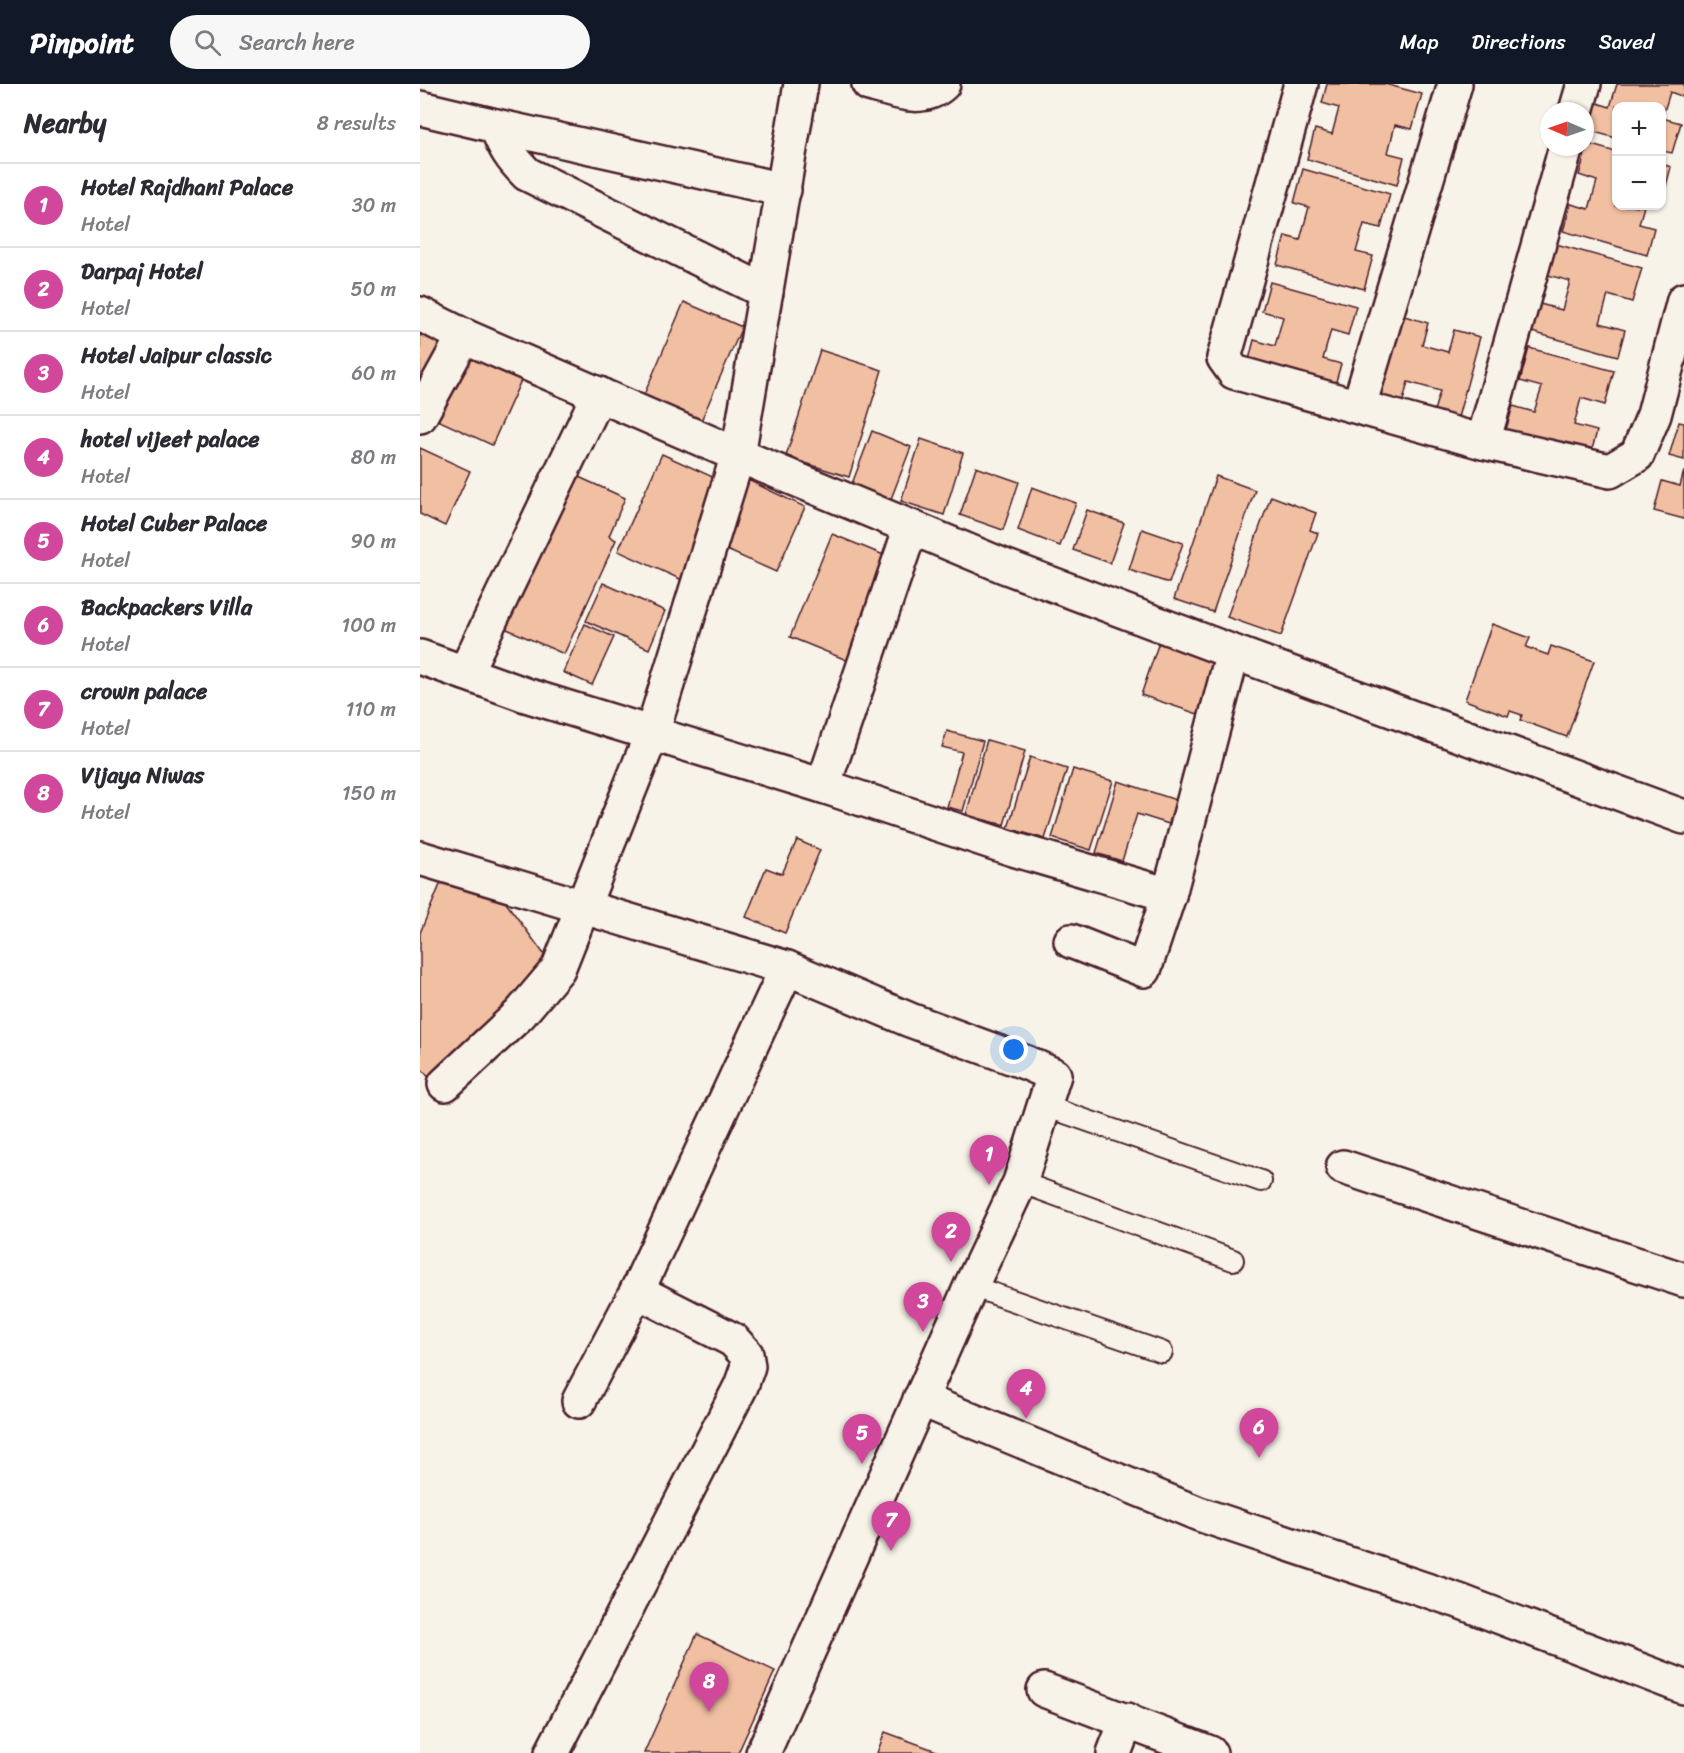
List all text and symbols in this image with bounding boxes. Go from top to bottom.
search box [170,15,590,69]
text: Pinpoint [30,18,134,67]
text: Search here [239,23,355,62]
text: Map [1400,23,1438,61]
text: Directions [1471,23,1566,61]
text: Saved [1599,23,1654,61]
icon: search [191,26,224,59]
text: Nearby [24,100,106,146]
north arrow [1540,102,1594,156]
map controls [1612,102,1666,210]
button: + [1612,102,1666,156]
text: 8 results [317,106,396,141]
button: − [1612,156,1666,210]
text: Hotel Rajdhani Palace [81,168,293,207]
text: 1 [39,188,48,223]
text: 30 m [352,188,396,223]
text: Hotel [81,207,130,242]
text: Darpaj Hotel [81,252,203,291]
text: 2 [38,272,49,307]
text: 50 m [351,272,396,307]
text: Hotel [81,291,130,326]
text: Hotel Jaipur classic [81,336,272,375]
text: 3 [38,356,49,391]
text: 60 m [351,356,396,391]
text: Hotel [81,375,130,410]
text: hotel vijeet palace [81,420,260,459]
text: 4 [37,440,50,475]
text: 80 m [351,440,396,475]
text: Hotel [81,459,130,494]
text: Hotel Cuber Palace [81,504,267,543]
text: 5 [37,524,50,559]
text: 90 m [351,524,396,559]
text: Hotel [81,543,130,578]
text: Backpackers Villa [81,588,252,627]
text: 6 [38,608,49,643]
text: 100 m [342,608,396,643]
text: Hotel [81,627,130,662]
text: crown palace [81,672,207,711]
text: 7 [38,692,49,727]
text: 110 m [346,692,396,727]
text: Hotel [81,711,130,746]
text: Vijaya Niwas [81,756,204,795]
text: 8 [37,776,50,811]
text: 150 m [342,776,396,811]
text: Hotel [81,795,130,830]
your location [999,1035,1028,1064]
pin: 1 [970,1136,1008,1185]
pin: 2 [932,1212,970,1262]
pin: 3 [904,1282,942,1332]
pin: 4 [1006,1370,1046,1419]
pin: 6 [1240,1408,1278,1458]
pin: 5 [842,1414,882,1464]
pin: 7 [872,1502,910,1551]
pin: 8 [690,1662,728,1712]

